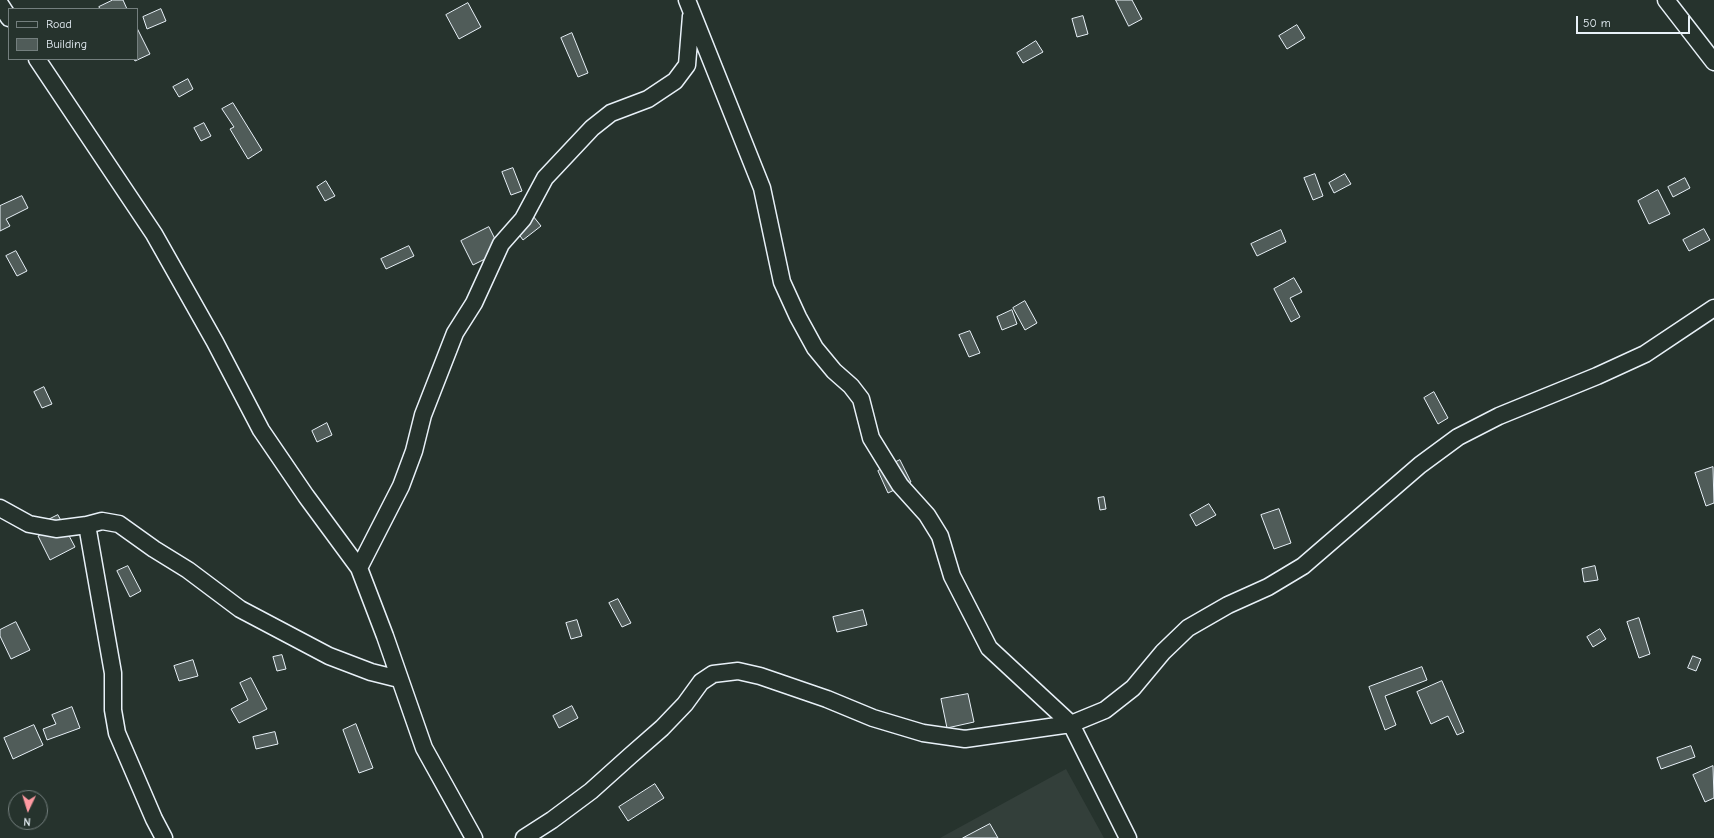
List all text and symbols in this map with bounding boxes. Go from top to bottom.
legend [8,8,138,60]
scale bar [1578,8,1692,34]
text: 50 m [1583,16,1611,30]
text: Road [46,17,72,31]
text: Building [46,37,87,51]
north arrow [8,790,48,830]
text: N [23,815,31,828]

